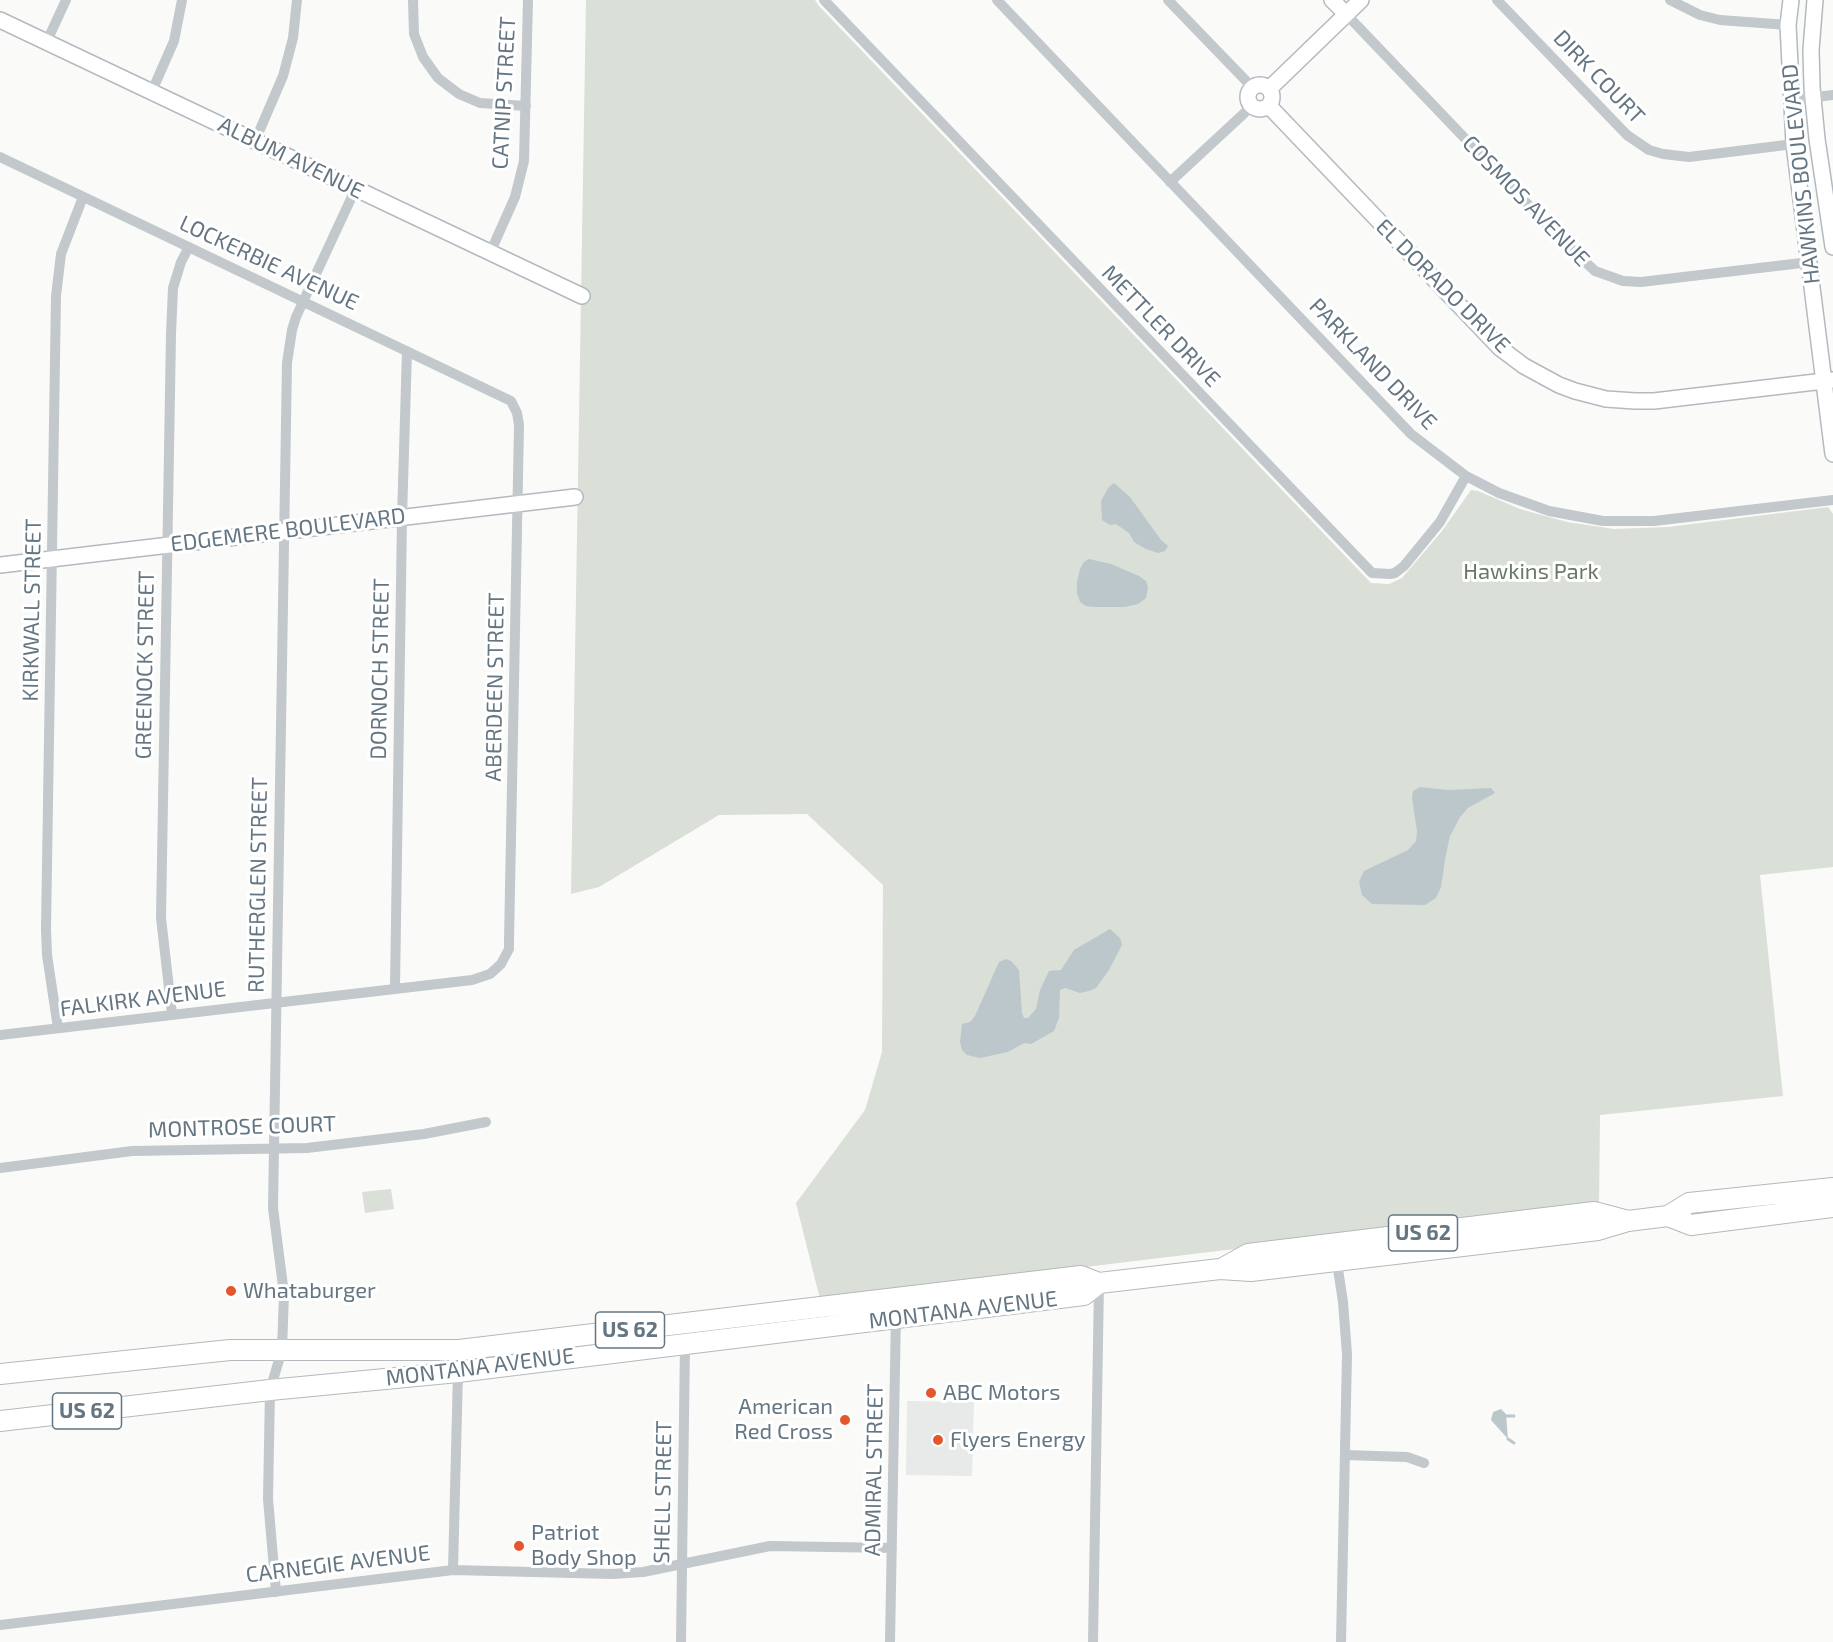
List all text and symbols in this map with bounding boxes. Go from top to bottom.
street label: CATNIP STREET [487,16,521,170]
street label: DIRK COURT [1548,25,1650,129]
street label: HAWKINS BOULEVARD [1776,63,1826,285]
street label: ALBUM AVENUE [214,111,368,205]
street label: COSMOS AVENUE [1457,130,1595,272]
street label: LOCKERBIE AVENUE [175,210,363,316]
street label: EL DORADO DRIVE [1370,213,1516,359]
street label: METTLER DRIVE [1096,260,1226,392]
street label: PARKLAND DRIVE [1304,293,1442,435]
street label: EDGEMERE BOULEVARD [169,502,407,558]
street label: KIRKWALL STREET [17,518,47,702]
park label: Hawkins Park [1463,559,1599,585]
street label: GREENOCK STREET [130,570,160,760]
street label: DORNOCH STREET [365,578,395,760]
street label: ABERDEEN STREET [480,592,510,782]
street label: RUTHERGLEN STREET [243,777,273,993]
street label: FALKIRK AVENUE [58,976,228,1022]
street label: MONTROSE COURT [148,1111,336,1143]
road number: US 62 [1388,1215,1458,1251]
place label: Whataburger [243,1278,376,1304]
marker: Whataburger [224,1284,238,1298]
street label: MONTANA AVENUE [867,1285,1059,1335]
road number: US 62 [596,1312,664,1348]
street label: MONTANA AVENUE [384,1342,576,1392]
place label: ABC Motors [943,1380,1060,1406]
street label: ADMIRAL STREET [859,1383,889,1557]
marker: ABC Motors [924,1386,938,1400]
road number: US 62 [52,1393,122,1429]
place label: American Red Cross [734,1394,833,1446]
marker: American Red Cross [838,1413,852,1427]
street label: SHELL STREET [649,1420,677,1564]
place label: Flyers Energy [950,1427,1086,1453]
marker: Flyers Energy [931,1433,945,1447]
place label: Patriot Body Shop [531,1520,637,1572]
marker: Patriot Body Shop [512,1539,526,1553]
street label: CARNEGIE AVENUE [244,1540,432,1588]

